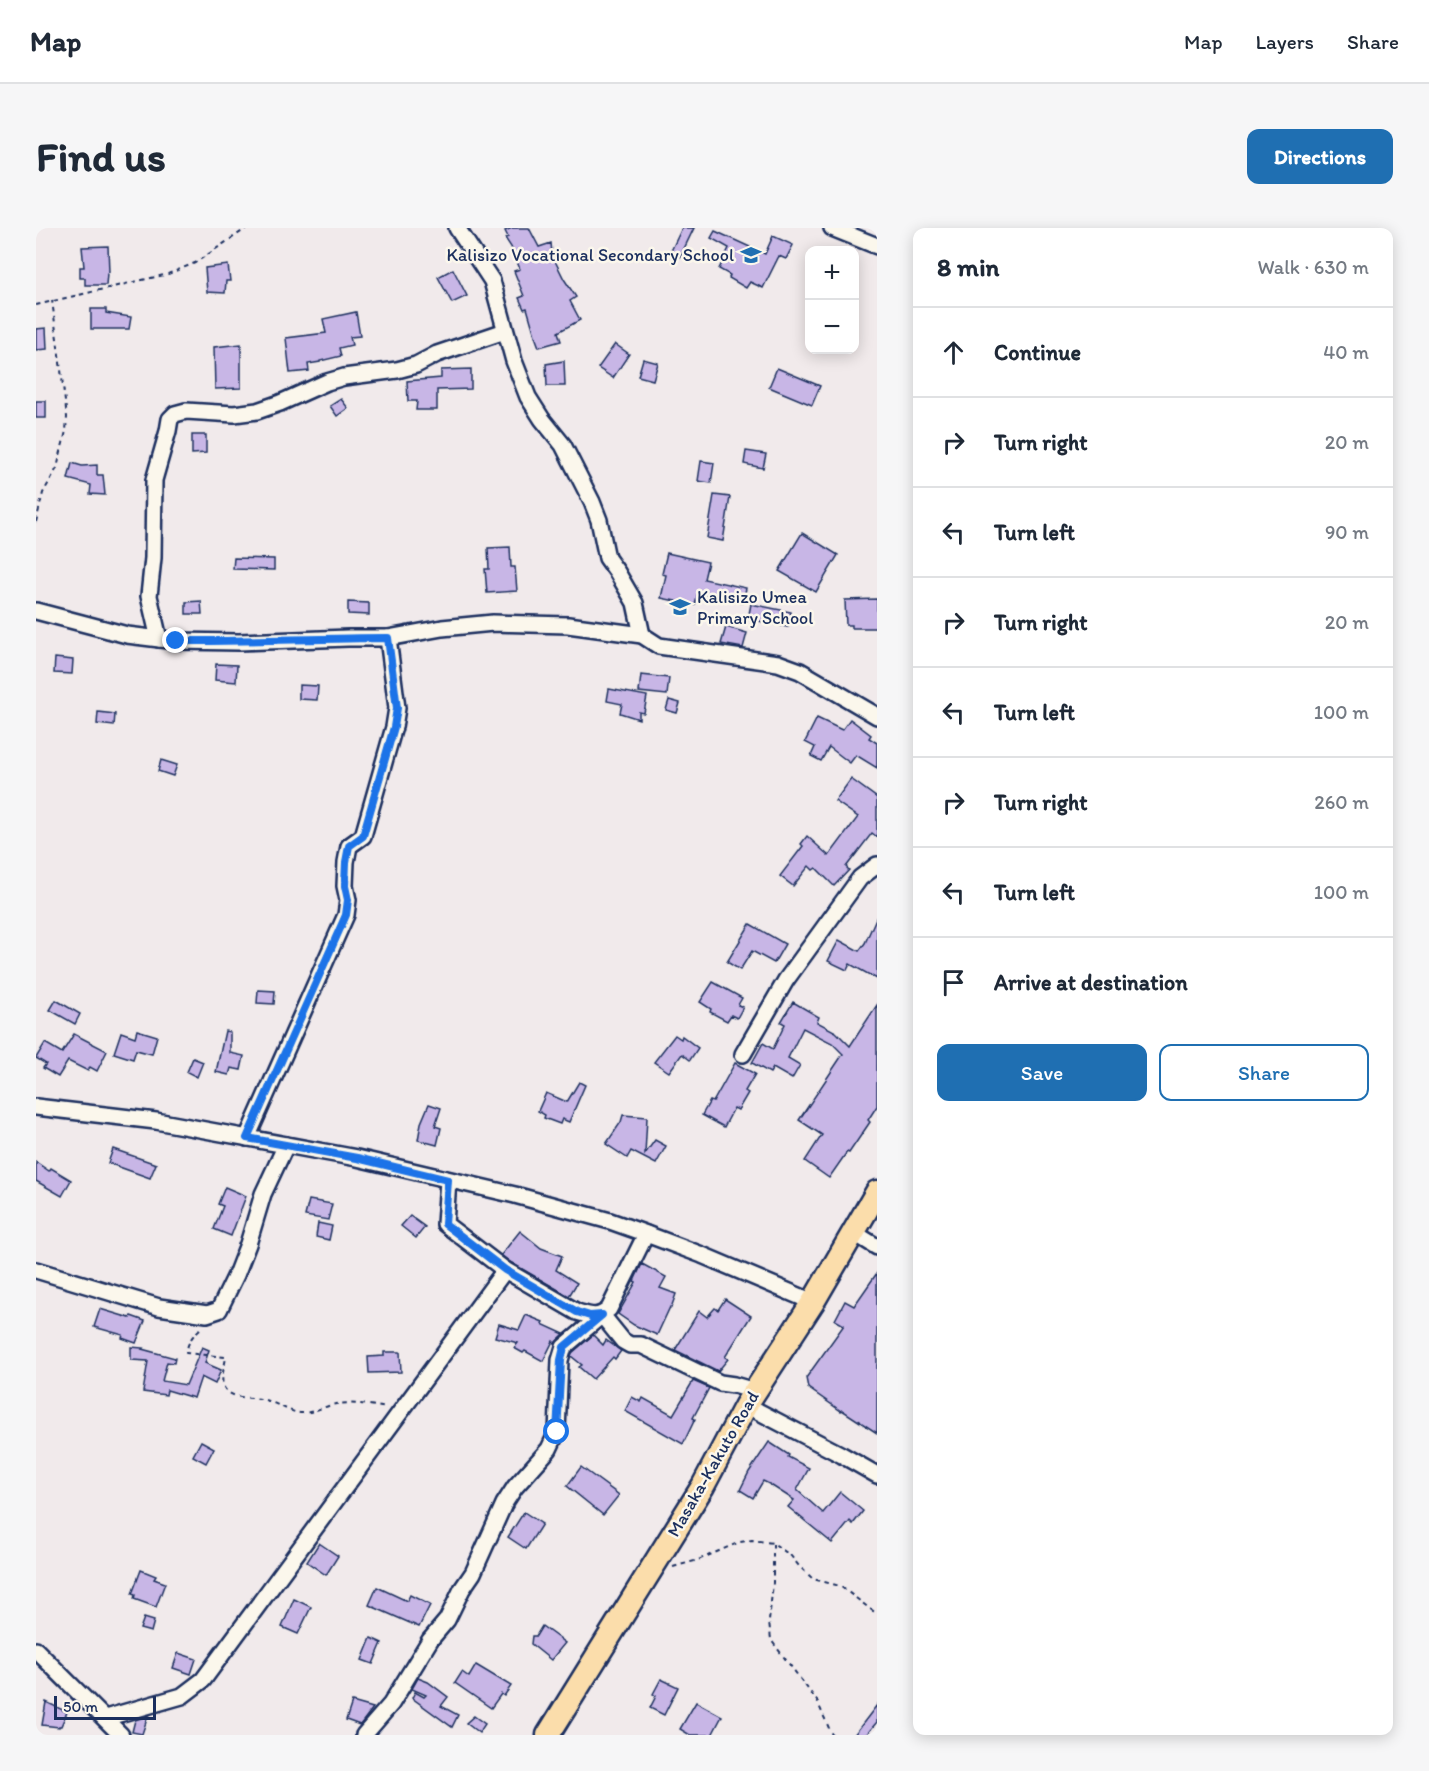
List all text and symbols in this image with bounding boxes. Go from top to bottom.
text: Map [30,24,81,58]
text: Map [1184,29,1223,54]
text: Layers [1256,29,1314,54]
text: Share [1347,29,1399,54]
button: Directions [1247,129,1393,184]
text: Find us [36,131,166,182]
school or university icon: Kalisizo Vocational Secondary School [739,243,763,267]
place label: Kalisizo Vocational Secondary School [446,244,734,266]
map controls [805,246,859,354]
button: + [805,246,859,300]
text: 8 min [937,251,999,283]
text: Walk · 630 m [1257,255,1369,279]
button: − [805,300,859,354]
icon: ahead [937,336,970,369]
text: Continue [994,339,1081,366]
text: 40 m [1323,340,1369,364]
icon: right [937,426,970,459]
text: Turn right [994,429,1088,456]
text: 20 m [1325,430,1369,454]
icon: left [937,516,970,549]
text: Turn left [994,519,1075,546]
text: 90 m [1325,520,1369,544]
place label: Kalisizo Umea Primary School [697,586,813,629]
school or university icon: Kalisizo Umea Primary School [668,595,692,619]
icon: right [937,606,970,639]
text: Turn right [994,609,1088,636]
text: 20 m [1325,610,1369,634]
route end [162,627,188,653]
icon: left [937,696,970,729]
text: Turn left [994,699,1075,726]
text: 100 m [1314,700,1369,724]
icon: right [937,786,970,819]
text: Turn right [994,789,1088,816]
text: 260 m [1314,790,1369,814]
icon: left [937,876,970,909]
text: Turn left [994,879,1075,906]
text: 100 m [1314,880,1369,904]
icon: arrive [937,966,970,999]
text: Arrive at destination [994,969,1188,996]
button: Save [937,1044,1147,1101]
button: Share [1159,1044,1369,1101]
street label: Masaka-Kakuto Road [662,1387,764,1541]
route start [543,1418,569,1444]
scale bar [54,1693,156,1720]
text: 50 m [63,1697,98,1716]

